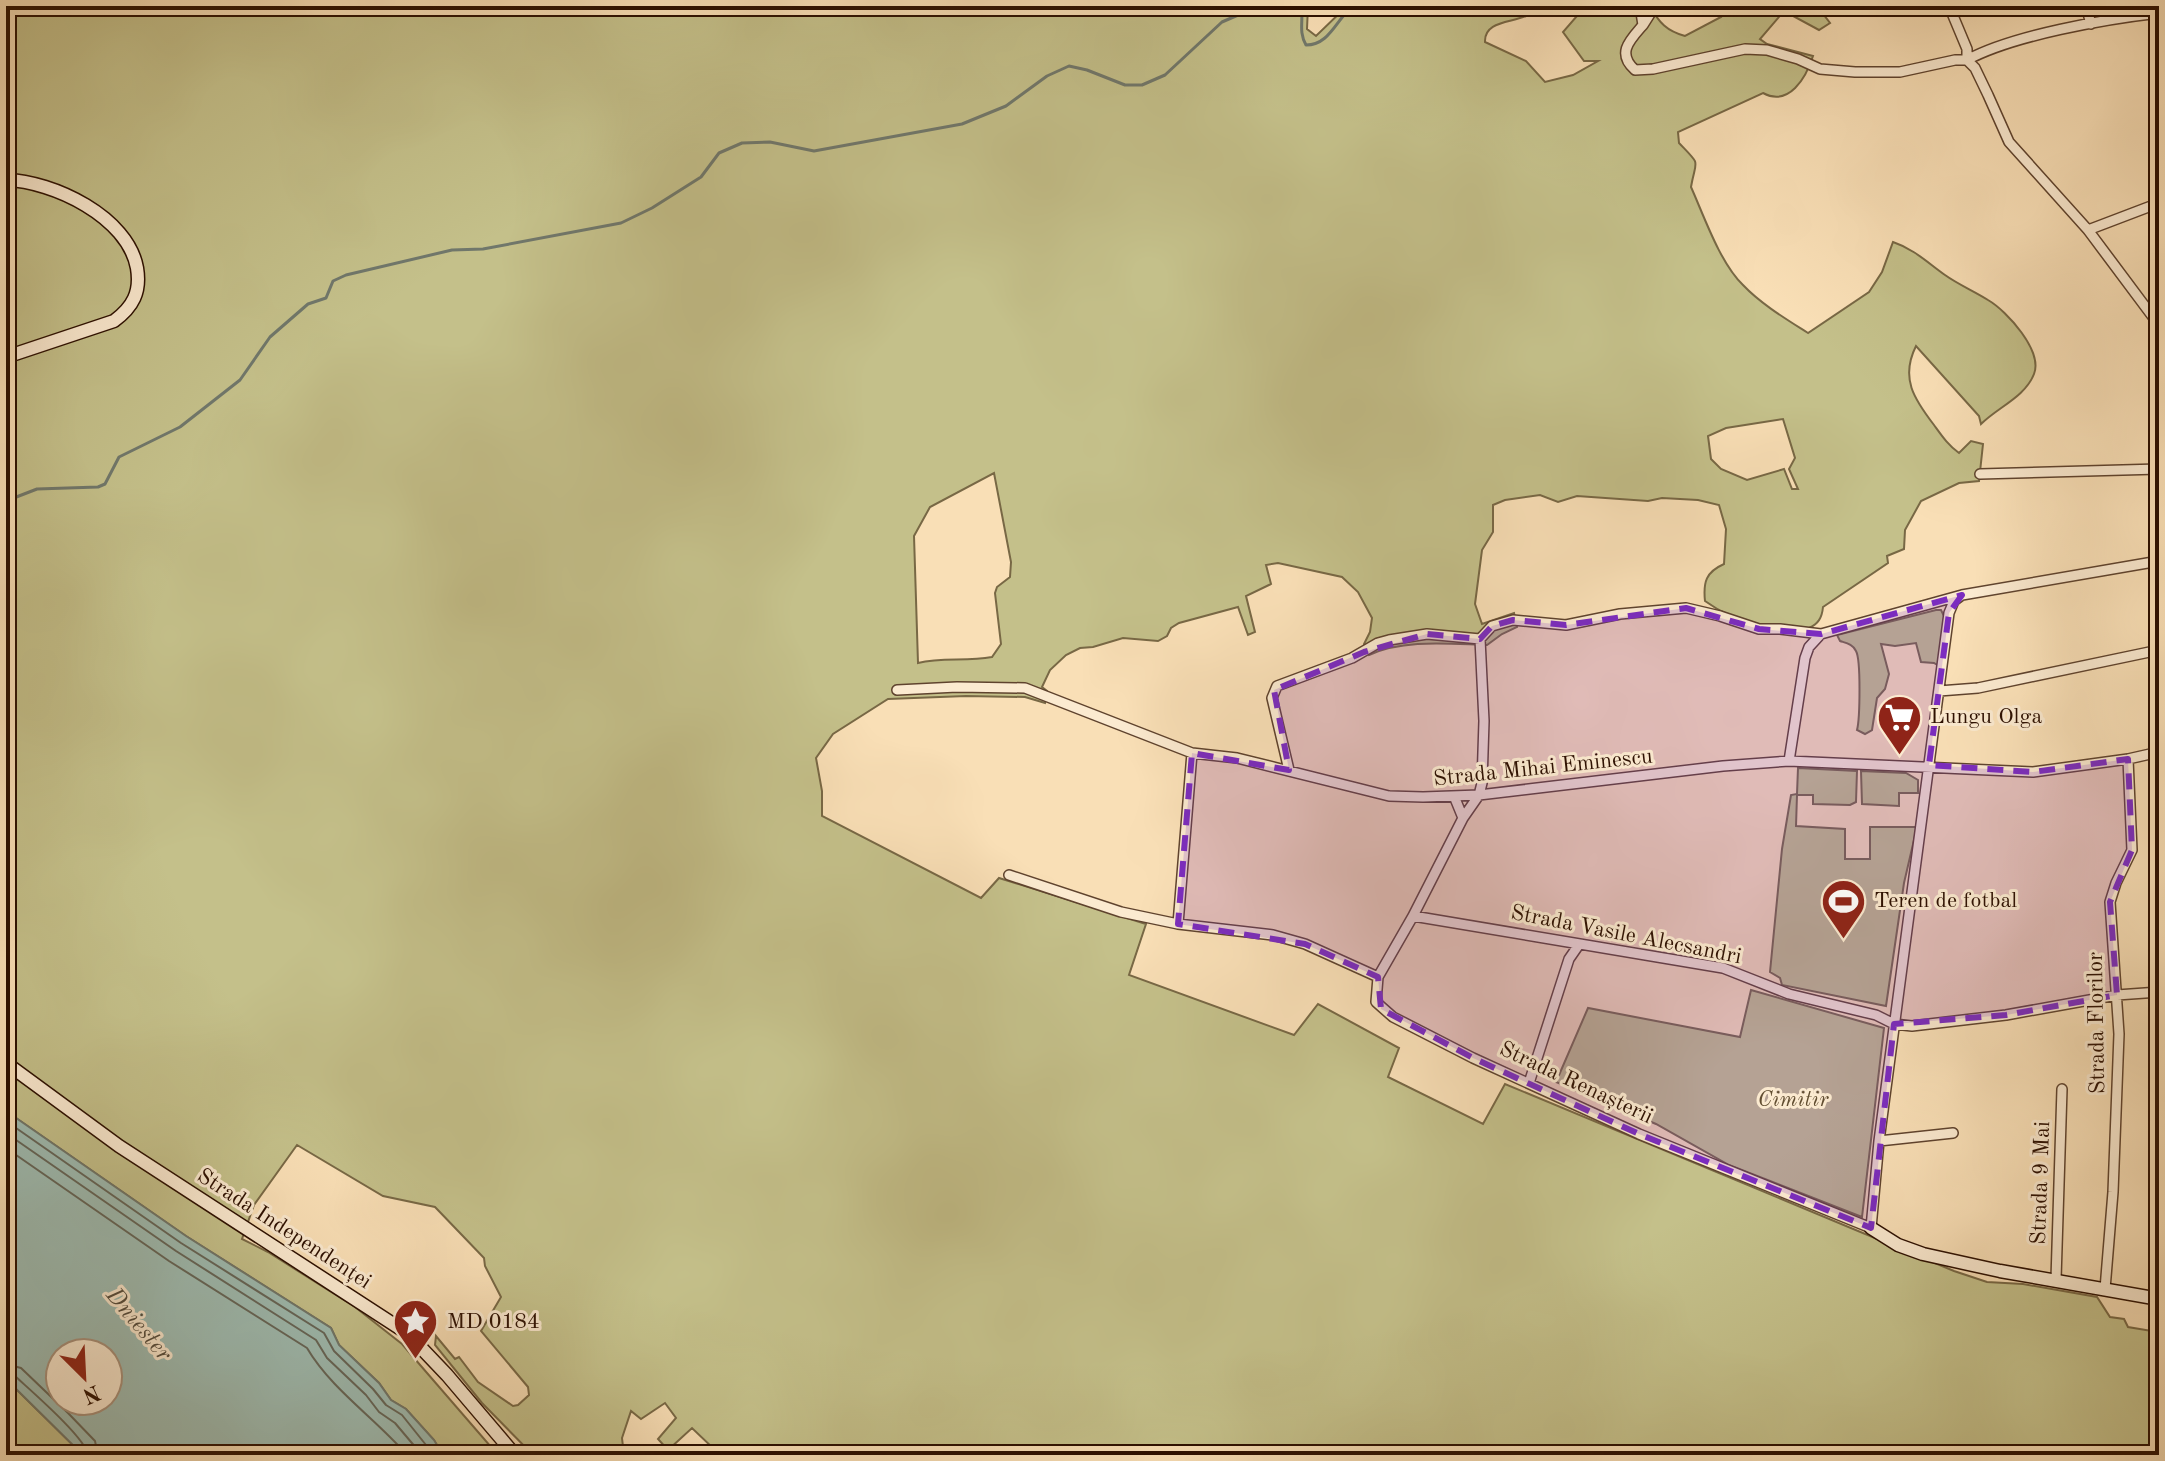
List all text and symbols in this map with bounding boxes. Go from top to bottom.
supermarket icon: Lungu Olga [1875,693,1923,756]
place label: Lungu Olga [1930,706,2042,728]
street label: Strada Mihai Eminescu [1432,746,1654,790]
sports icon: Teren de fotbal [1819,877,1867,940]
place label: Teren de fotbal [1874,890,2017,912]
street label: Strada Vasile Alecsandri [1509,902,1743,968]
street label: Strada Florilor [2085,952,2109,1094]
street label: Strada Renașterii [1495,1038,1656,1129]
park label: Cimitir [1757,1089,1829,1111]
street label: Strada 9 Mai [2028,1121,2054,1245]
street label: Strada Independenței [193,1165,375,1294]
water label: Dniester [100,1283,176,1367]
place icon: MD 0184 [392,1298,440,1361]
place label: MD 0184 [447,1311,540,1333]
north arrow [44,1337,124,1417]
text: N [79,1380,103,1407]

